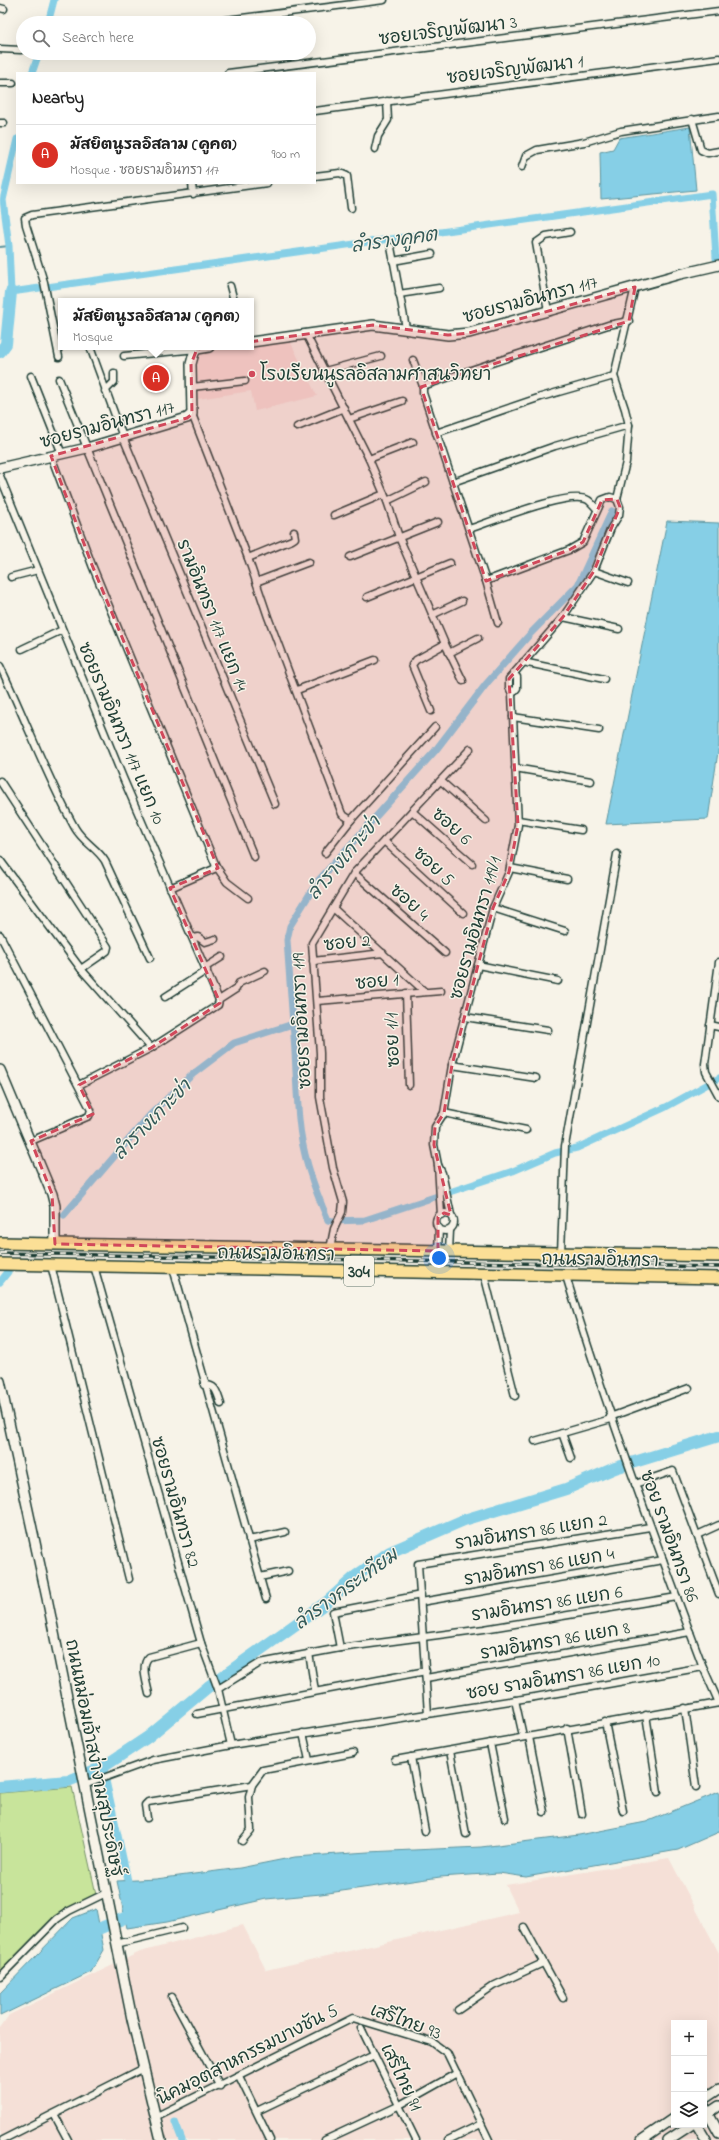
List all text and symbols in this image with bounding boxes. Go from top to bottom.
street label: ซอยเจริญพัฒนา 3 [377,11,519,53]
search box [16,16,316,60]
icon: search [30,27,52,49]
text: Search here [62,27,134,49]
street label: ซอยเจริญพัฒนา 1 [445,50,585,92]
text: Nearby [32,86,84,111]
text: มัสยิตนูรลอิสลาม (คูคต) [70,134,236,156]
text: A [41,145,49,164]
text: 900 m [272,145,300,164]
text: Mosque · ซอยรามอินทรา 117 [70,161,219,180]
water label: ลำรางคูคต [349,222,441,261]
street label: ซอยรามอินทรา 117 [460,270,601,331]
popup [58,298,254,350]
text: มัสยิตนูรลอิสลาม (คูคต) [73,306,239,328]
text: Mosque [73,328,113,347]
place label: โรงเรียนนูรลอิสลามศาสนวิทยา [260,361,491,389]
pin: A [143,363,169,393]
marker: โรงเรียนนูรลอิสลามศาสนวิทยา [247,369,257,379]
street label: ซอยรามอินทรา 117 [37,395,178,456]
street label: รามอินทรา 117 แยก 14 [169,536,254,696]
street label: ซอยรามอินทรา 117 แยก 10 [70,639,170,829]
street label: ซอย 6 [425,802,476,853]
water label: ลำรางเกาะข่า [302,809,389,907]
street label: ซอย 5 [406,841,459,893]
street label: ซอยรามอินทรา 119/1 [444,854,510,1003]
street label: ซอย 4 [383,879,435,929]
street label: ซอย 2 [322,929,372,959]
street label: ซอยรามอินทรา 119 [286,951,320,1090]
street label: ซอย 1 [354,968,400,998]
street label: ซอย 1/1 [380,1012,408,1068]
water label: ลำรางเกาะข่า [107,1073,199,1167]
street label: ถนนรามอินทรา [217,1241,335,1269]
street label: ถนนรามอินทรา [541,1247,659,1275]
your location [429,1248,449,1268]
road number: 304 [344,1256,374,1286]
street label: ซอยรามอินทรา 82 [143,1434,205,1571]
street label: ซอย รามอินทรา 86 [632,1467,704,1606]
street label: รามอินทรา 86 แยก 2 [453,1508,609,1558]
water label: ลำรางกระเทียม [289,1542,406,1637]
street label: รามอินทรา 86 แยก 4 [462,1542,617,1594]
street label: รามอินทรา 86 แยก 6 [470,1580,625,1630]
street label: รามอินทรา 86 แยก 8 [479,1616,632,1668]
street label: ถนนหม่อมเจ้าสง่างามสุประดิษฐ์ [57,1637,131,1879]
street label: ซอย รามอินทรา 86 แยก 10 [464,1648,662,1708]
street label: เสรีไทย 93 [366,1996,445,2048]
street label: นิคมอุตสาหกรรมบางชัน 5 [153,1999,343,2113]
map controls [671,2020,707,2128]
button: + [671,2020,707,2056]
street label: เสรีไทย 91 [373,2039,430,2116]
button: − [671,2056,707,2092]
button: layers [671,2092,707,2128]

